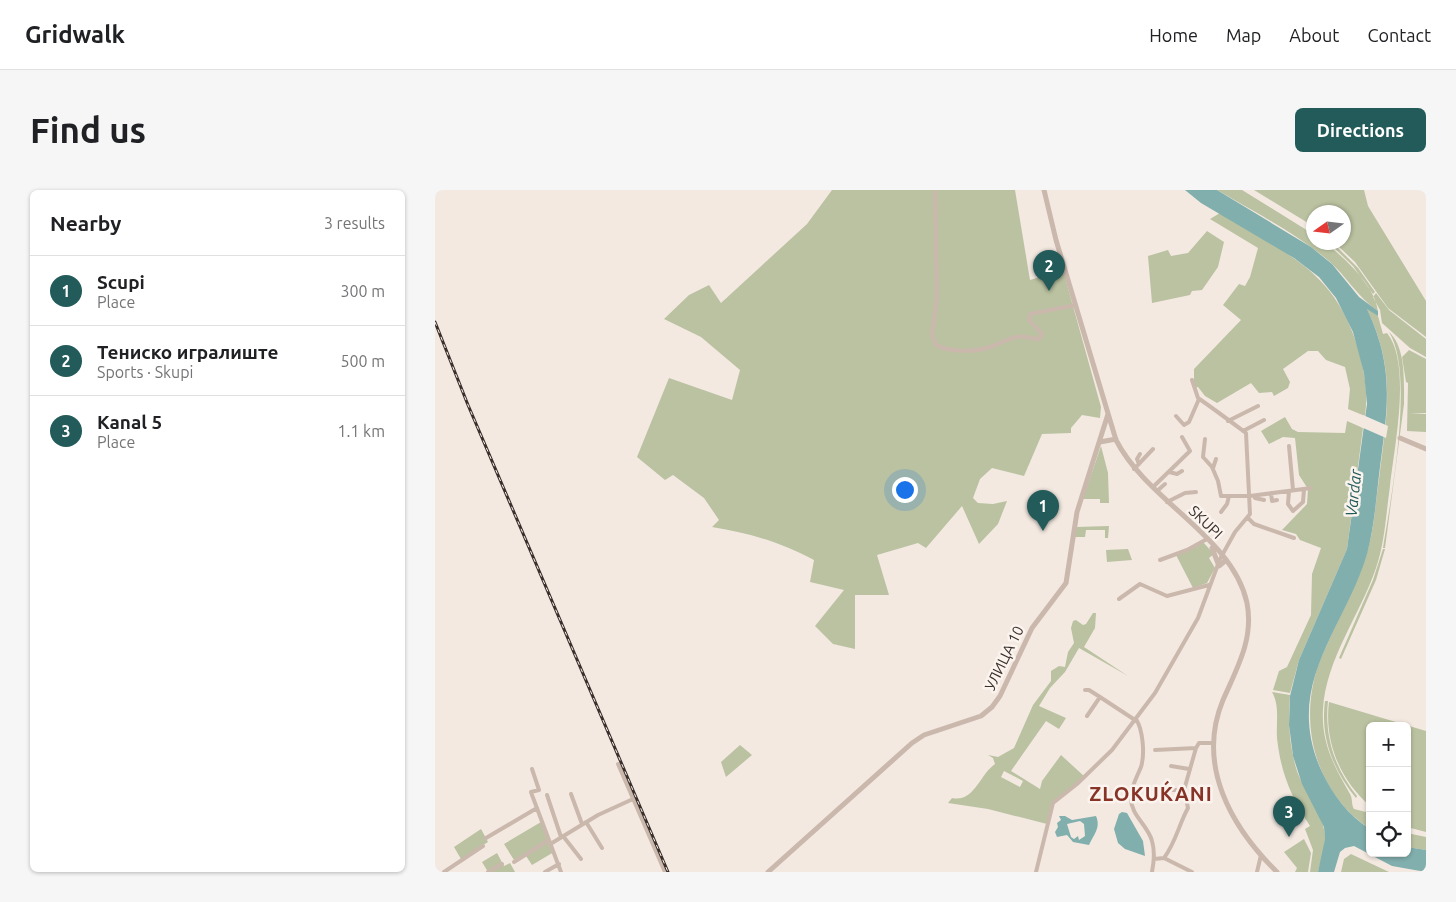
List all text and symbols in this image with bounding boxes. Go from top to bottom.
text: Gridwalk [25,21,125,48]
text: Home [1149,25,1198,45]
text: Map [1226,25,1261,45]
text: About [1289,25,1339,45]
text: Contact [1367,25,1431,45]
button: Directions [1295,108,1426,152]
text: Find us [30,110,146,150]
north arrow [1306,205,1351,250]
text: Nearby [50,211,121,235]
text: 3 results [324,214,385,232]
pin: 2 [1033,250,1065,291]
text: Scupi [97,271,145,293]
text: 1 [61,282,71,300]
text: 300 m [340,282,385,300]
text: Place [97,293,135,311]
text: Тениско игралиште [97,341,278,363]
text: 2 [61,352,71,370]
text: 500 m [340,352,385,370]
text: Sports · Skupi [97,363,194,381]
text: Kanal 5 [97,411,162,433]
text: 3 [61,422,71,440]
text: 1.1 km [337,422,385,440]
text: Place [97,433,135,451]
water label: Vardar [1342,468,1365,518]
your location [892,477,918,503]
pin: 1 [1027,490,1059,531]
street label: SKUPI [1186,502,1226,542]
street label: УЛИЦА 10 [981,623,1027,693]
map controls [1366,722,1411,857]
button: + [1366,722,1411,767]
button: − [1366,767,1411,812]
district label: ZLOKUḰANI [1089,780,1213,805]
pin: 3 [1273,796,1305,837]
button: locate [1366,812,1411,857]

